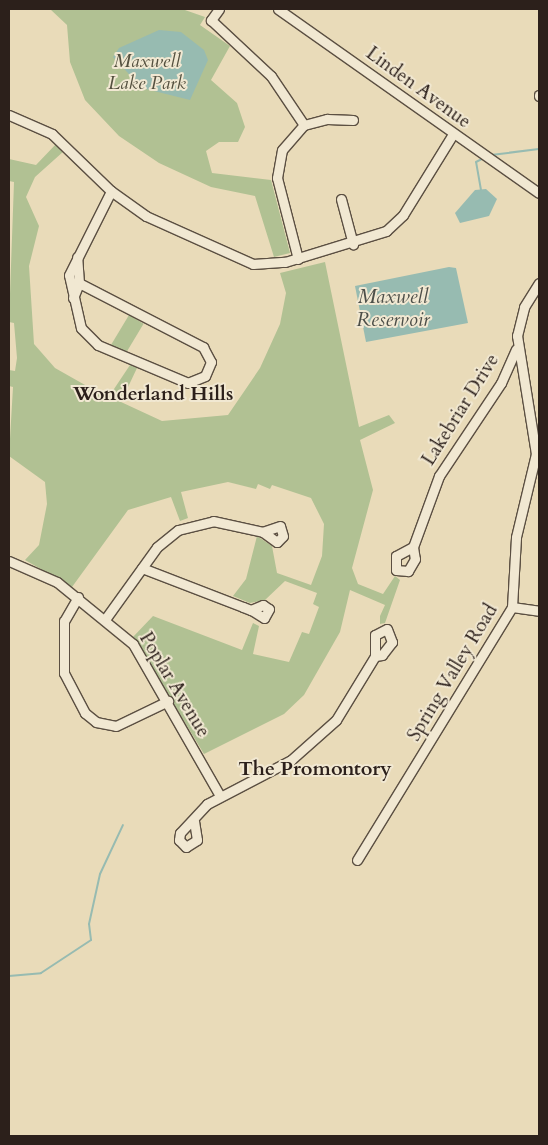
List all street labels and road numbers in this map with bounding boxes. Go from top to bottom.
street label: Linden Avenue [361,42,475,134]
street label: Lakebriar Drive [418,350,504,470]
street label: Spring Valley Road [403,600,503,746]
street label: Poplar Avenue [134,628,214,742]

